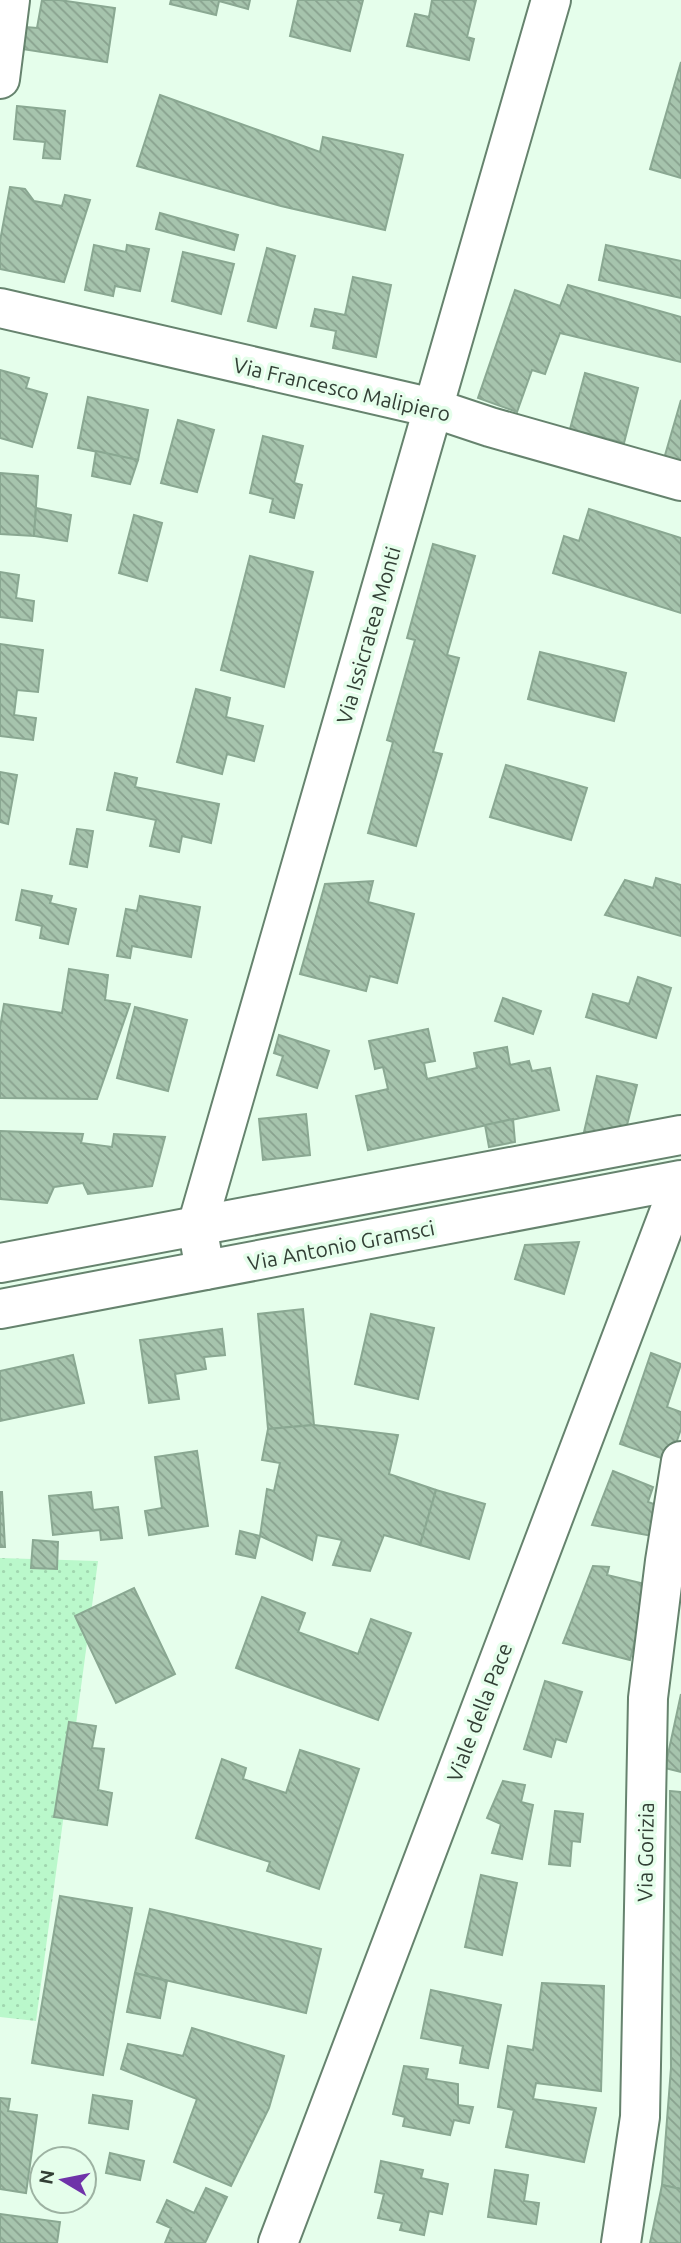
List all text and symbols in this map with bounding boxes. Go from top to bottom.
street label: Via Francesco Malipiero [231,352,453,426]
street label: Via Issicratea Monti [331,544,405,726]
street label: Via Antonio Gramsci [246,1215,436,1275]
street label: Viale della Pace [441,1639,517,1785]
street label: Via Gorizia [632,1802,658,1902]
north arrow [28,2145,98,2215]
text: N [34,2168,58,2186]

